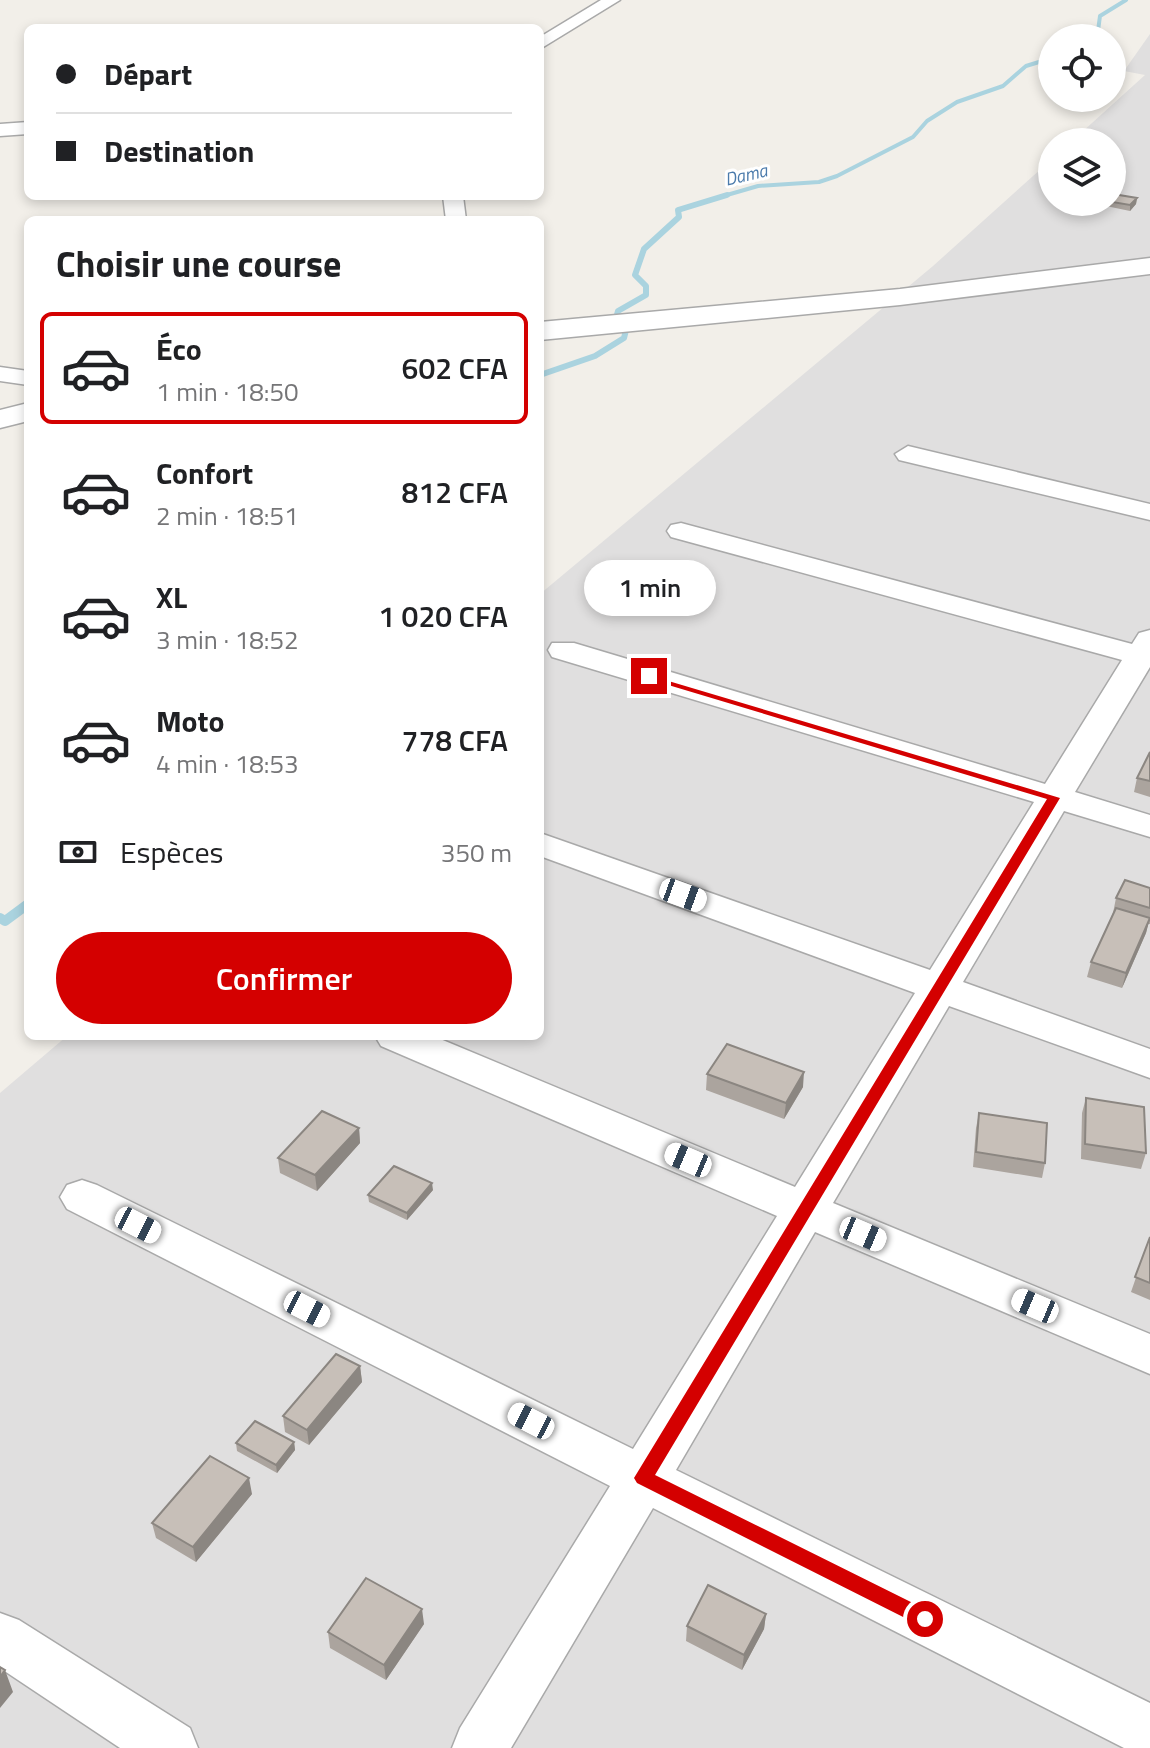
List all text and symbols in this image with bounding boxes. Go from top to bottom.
map controls [1038,24,1126,216]
button: locate [1038,24,1126,112]
text: Départ [104,51,192,97]
text: Destination [104,128,254,174]
button: layers [1038,128,1126,216]
water label: Dama [722,156,771,192]
text: Choisir une course [56,236,341,291]
text: Éco [156,326,202,372]
icon: car [60,332,132,404]
text: 602 CFA [402,345,508,391]
text: 1 min · 18:50 [156,372,299,411]
text: Confort [156,450,253,496]
icon: car [60,456,132,528]
text: 812 CFA [402,469,508,515]
text: 2 min · 18:51 [156,496,299,535]
callout: 1 min [583,560,715,616]
text: 1 min [619,568,681,607]
text: XL [156,574,187,620]
icon: car [60,580,132,652]
text: 1 020 CFA [378,593,508,639]
text: 3 min · 18:52 [156,620,299,659]
route end [631,658,667,694]
text: Moto [156,698,224,744]
icon: car [60,704,132,776]
text: 778 CFA [402,717,508,763]
text: 4 min · 18:53 [156,744,299,783]
text: Espèces [120,829,224,875]
icon: cash [56,830,100,874]
text: 350 m [441,833,512,872]
car [656,876,710,914]
button: Confirmer [56,932,512,1024]
car [661,1140,715,1180]
car [111,1203,165,1247]
car [836,1214,890,1254]
car [1008,1286,1062,1326]
car [280,1287,334,1331]
car [504,1399,558,1443]
route start [907,1601,943,1637]

